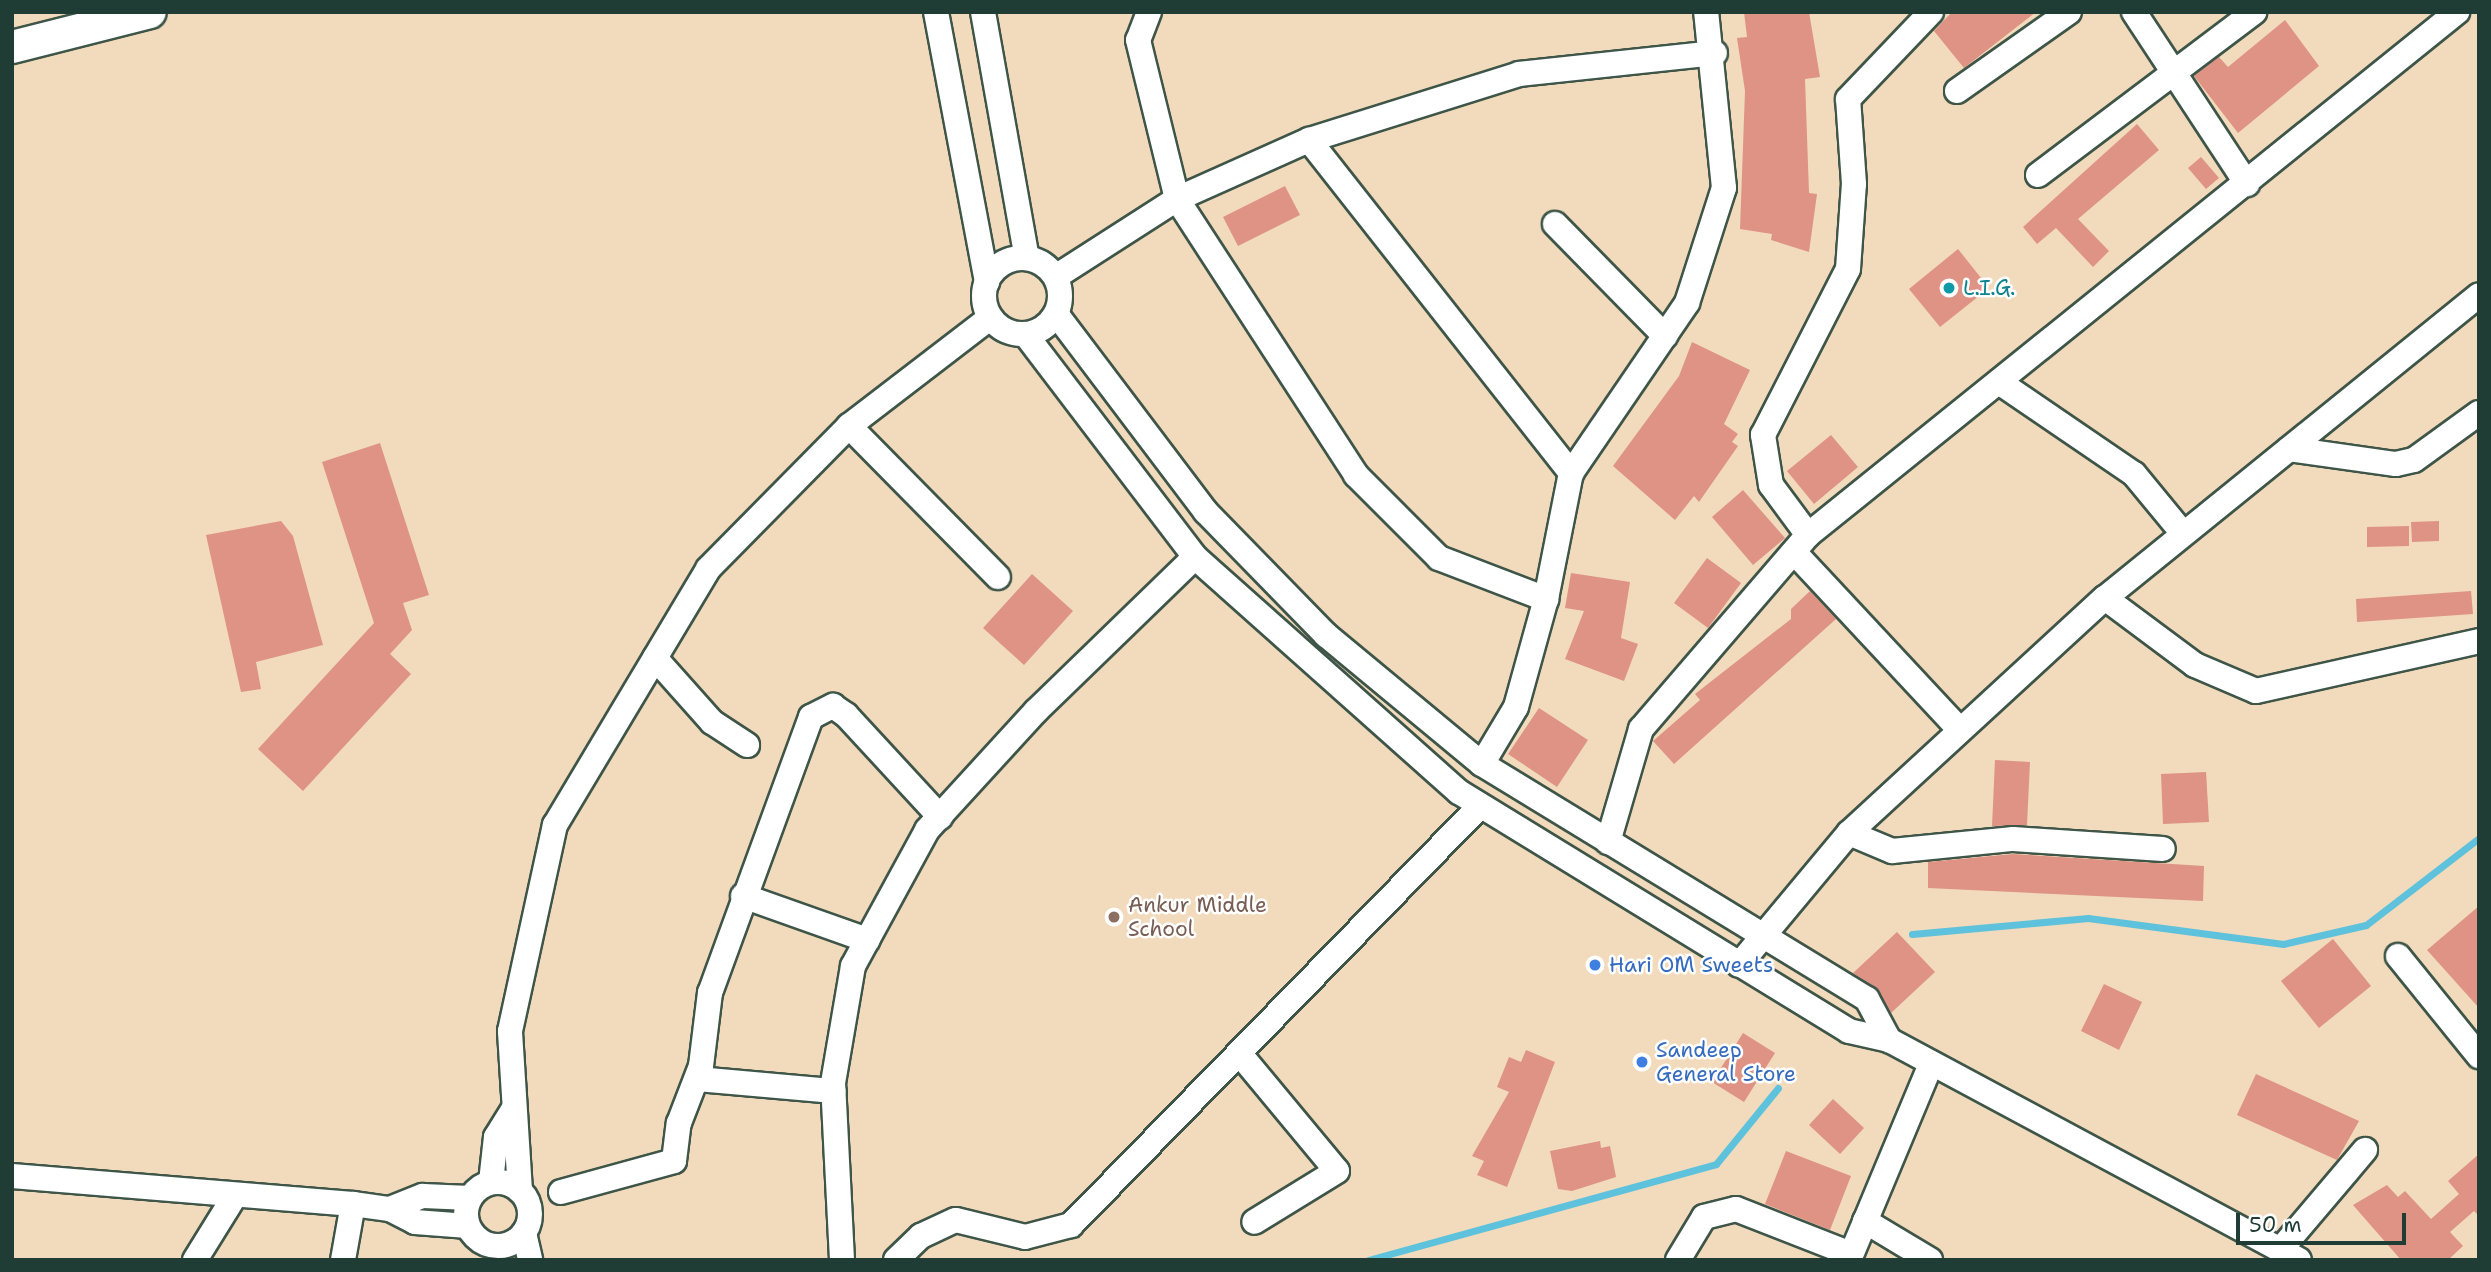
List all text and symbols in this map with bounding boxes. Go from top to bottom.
place label: L.I.G. [1963,275,2015,301]
marker: L.I.G. [1941,280,1957,296]
place label: Ankur Middle School [1128,892,1267,942]
marker: Ankur Middle School [1106,909,1122,925]
place label: Hari OM Sweets [1609,952,1773,978]
marker: Hari OM Sweets [1587,957,1603,973]
place label: Sandeep General Store [1656,1037,1796,1087]
marker: Sandeep General Store [1634,1054,1650,1070]
scale bar [2239,1198,2409,1242]
text: 50 m [2249,1211,2302,1239]

